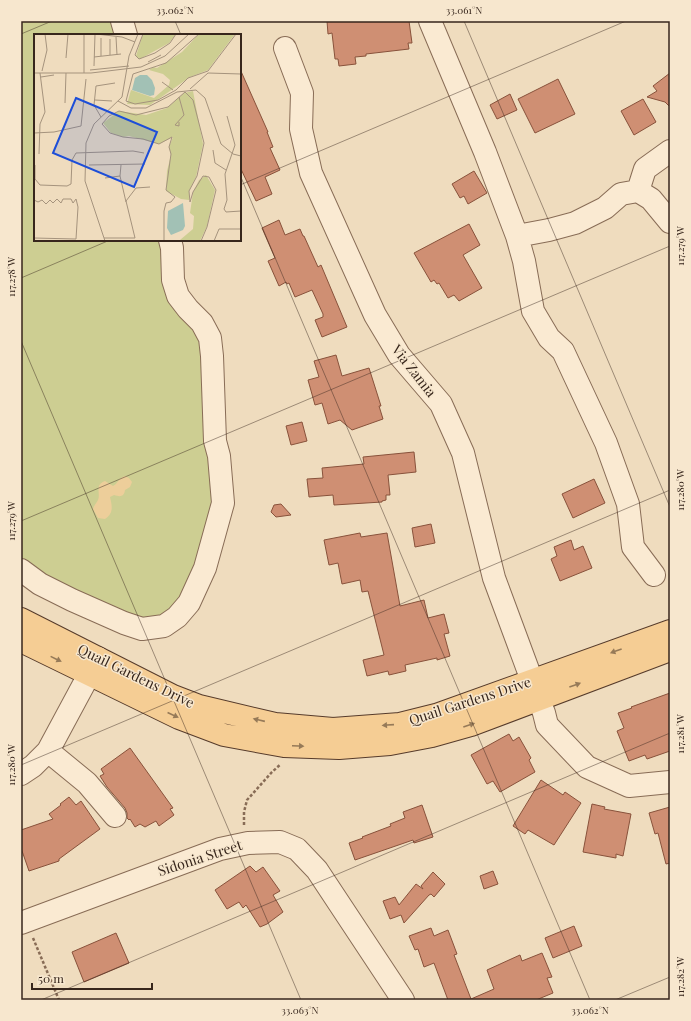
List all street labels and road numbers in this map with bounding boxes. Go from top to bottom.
street label: Via Zamia [387,340,441,401]
street label: Quail Gardens Drive [75,639,198,712]
street label: Quail Gardens Drive [406,672,533,729]
street label: Sidonia Street [155,835,246,880]

